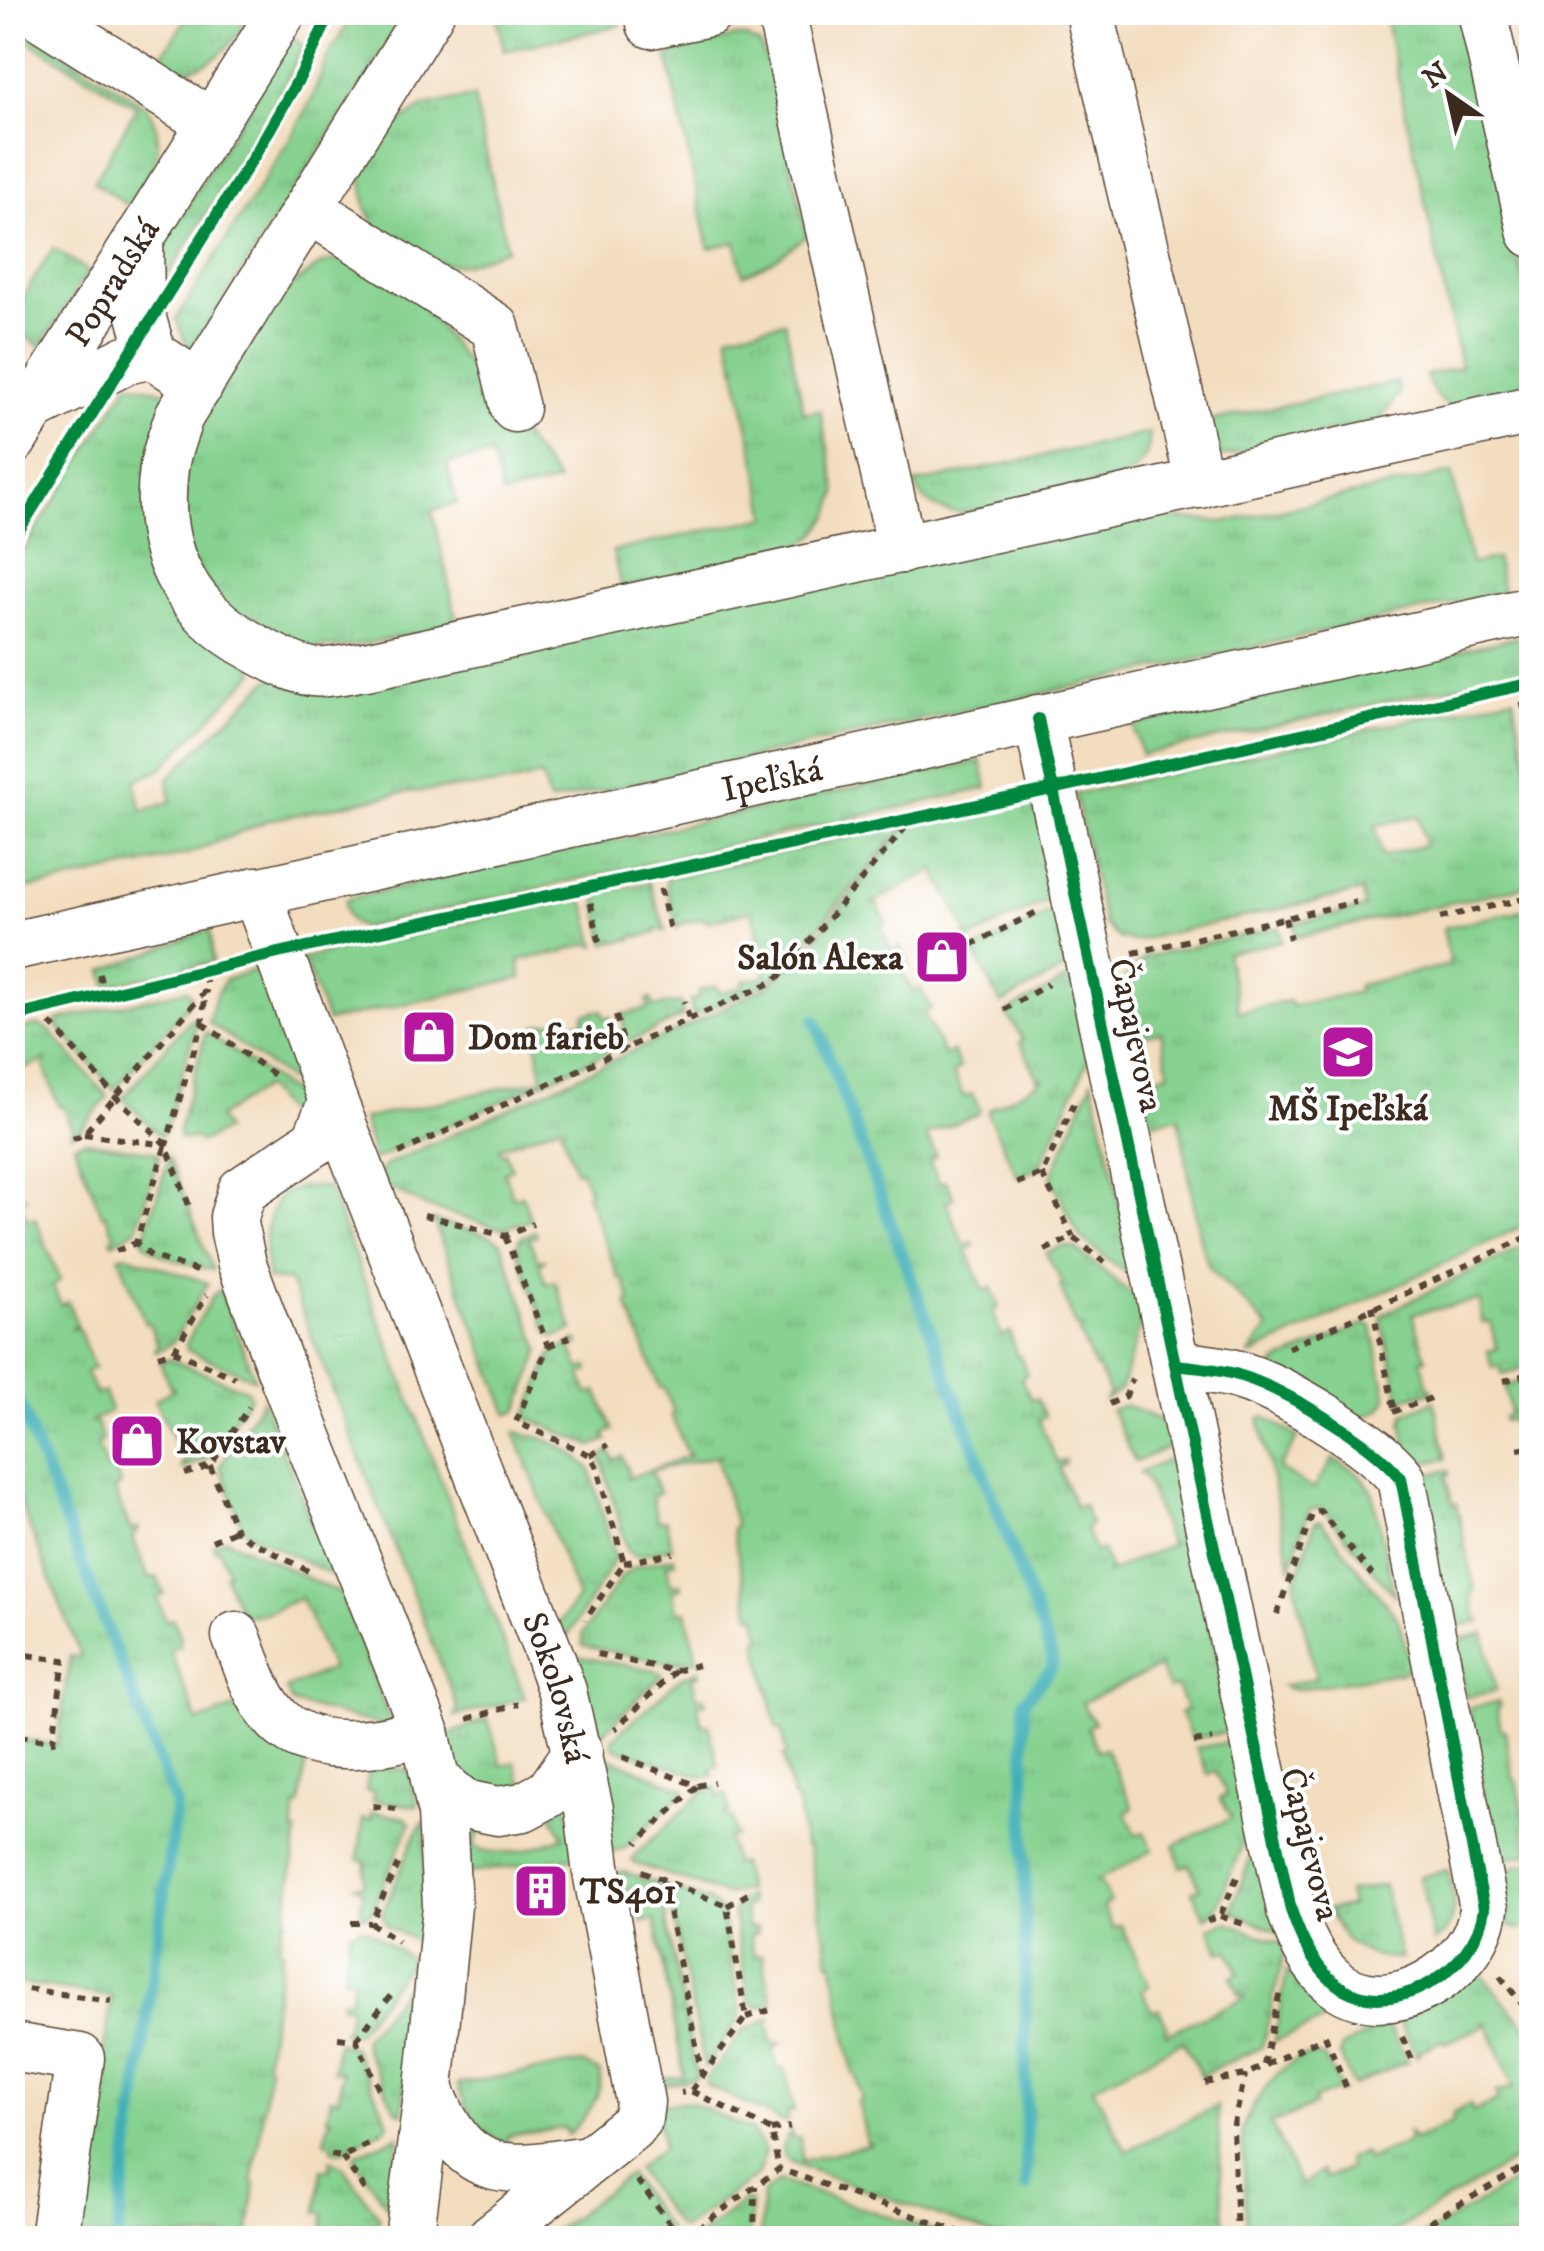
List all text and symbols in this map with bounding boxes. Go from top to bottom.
north arrow [1399,45,1499,145]
text: N [1417,55,1455,96]
street label: Popradská [57,210,171,355]
street label: Ipeľská [718,748,827,813]
shop icon: Salón Alexa [912,927,972,987]
place label: Salón Alexa [737,937,904,981]
street label: Čapajevova [1097,954,1174,1116]
shop icon: Dom farieb [399,1007,459,1067]
place label: Dom farieb [468,1017,624,1061]
school or university icon: MŠ Ipeľská [1318,1022,1378,1082]
place label: MŠ Ipeľská [1268,1086,1429,1132]
shop icon: Kovstav [107,1411,167,1471]
place label: Kovstav [176,1421,287,1465]
street label: Sokolovská [511,1606,598,1768]
street label: Čapajevova [1269,1763,1350,1926]
building icon: TS401 [511,1861,571,1921]
place label: TS401 [579,1871,677,1915]

